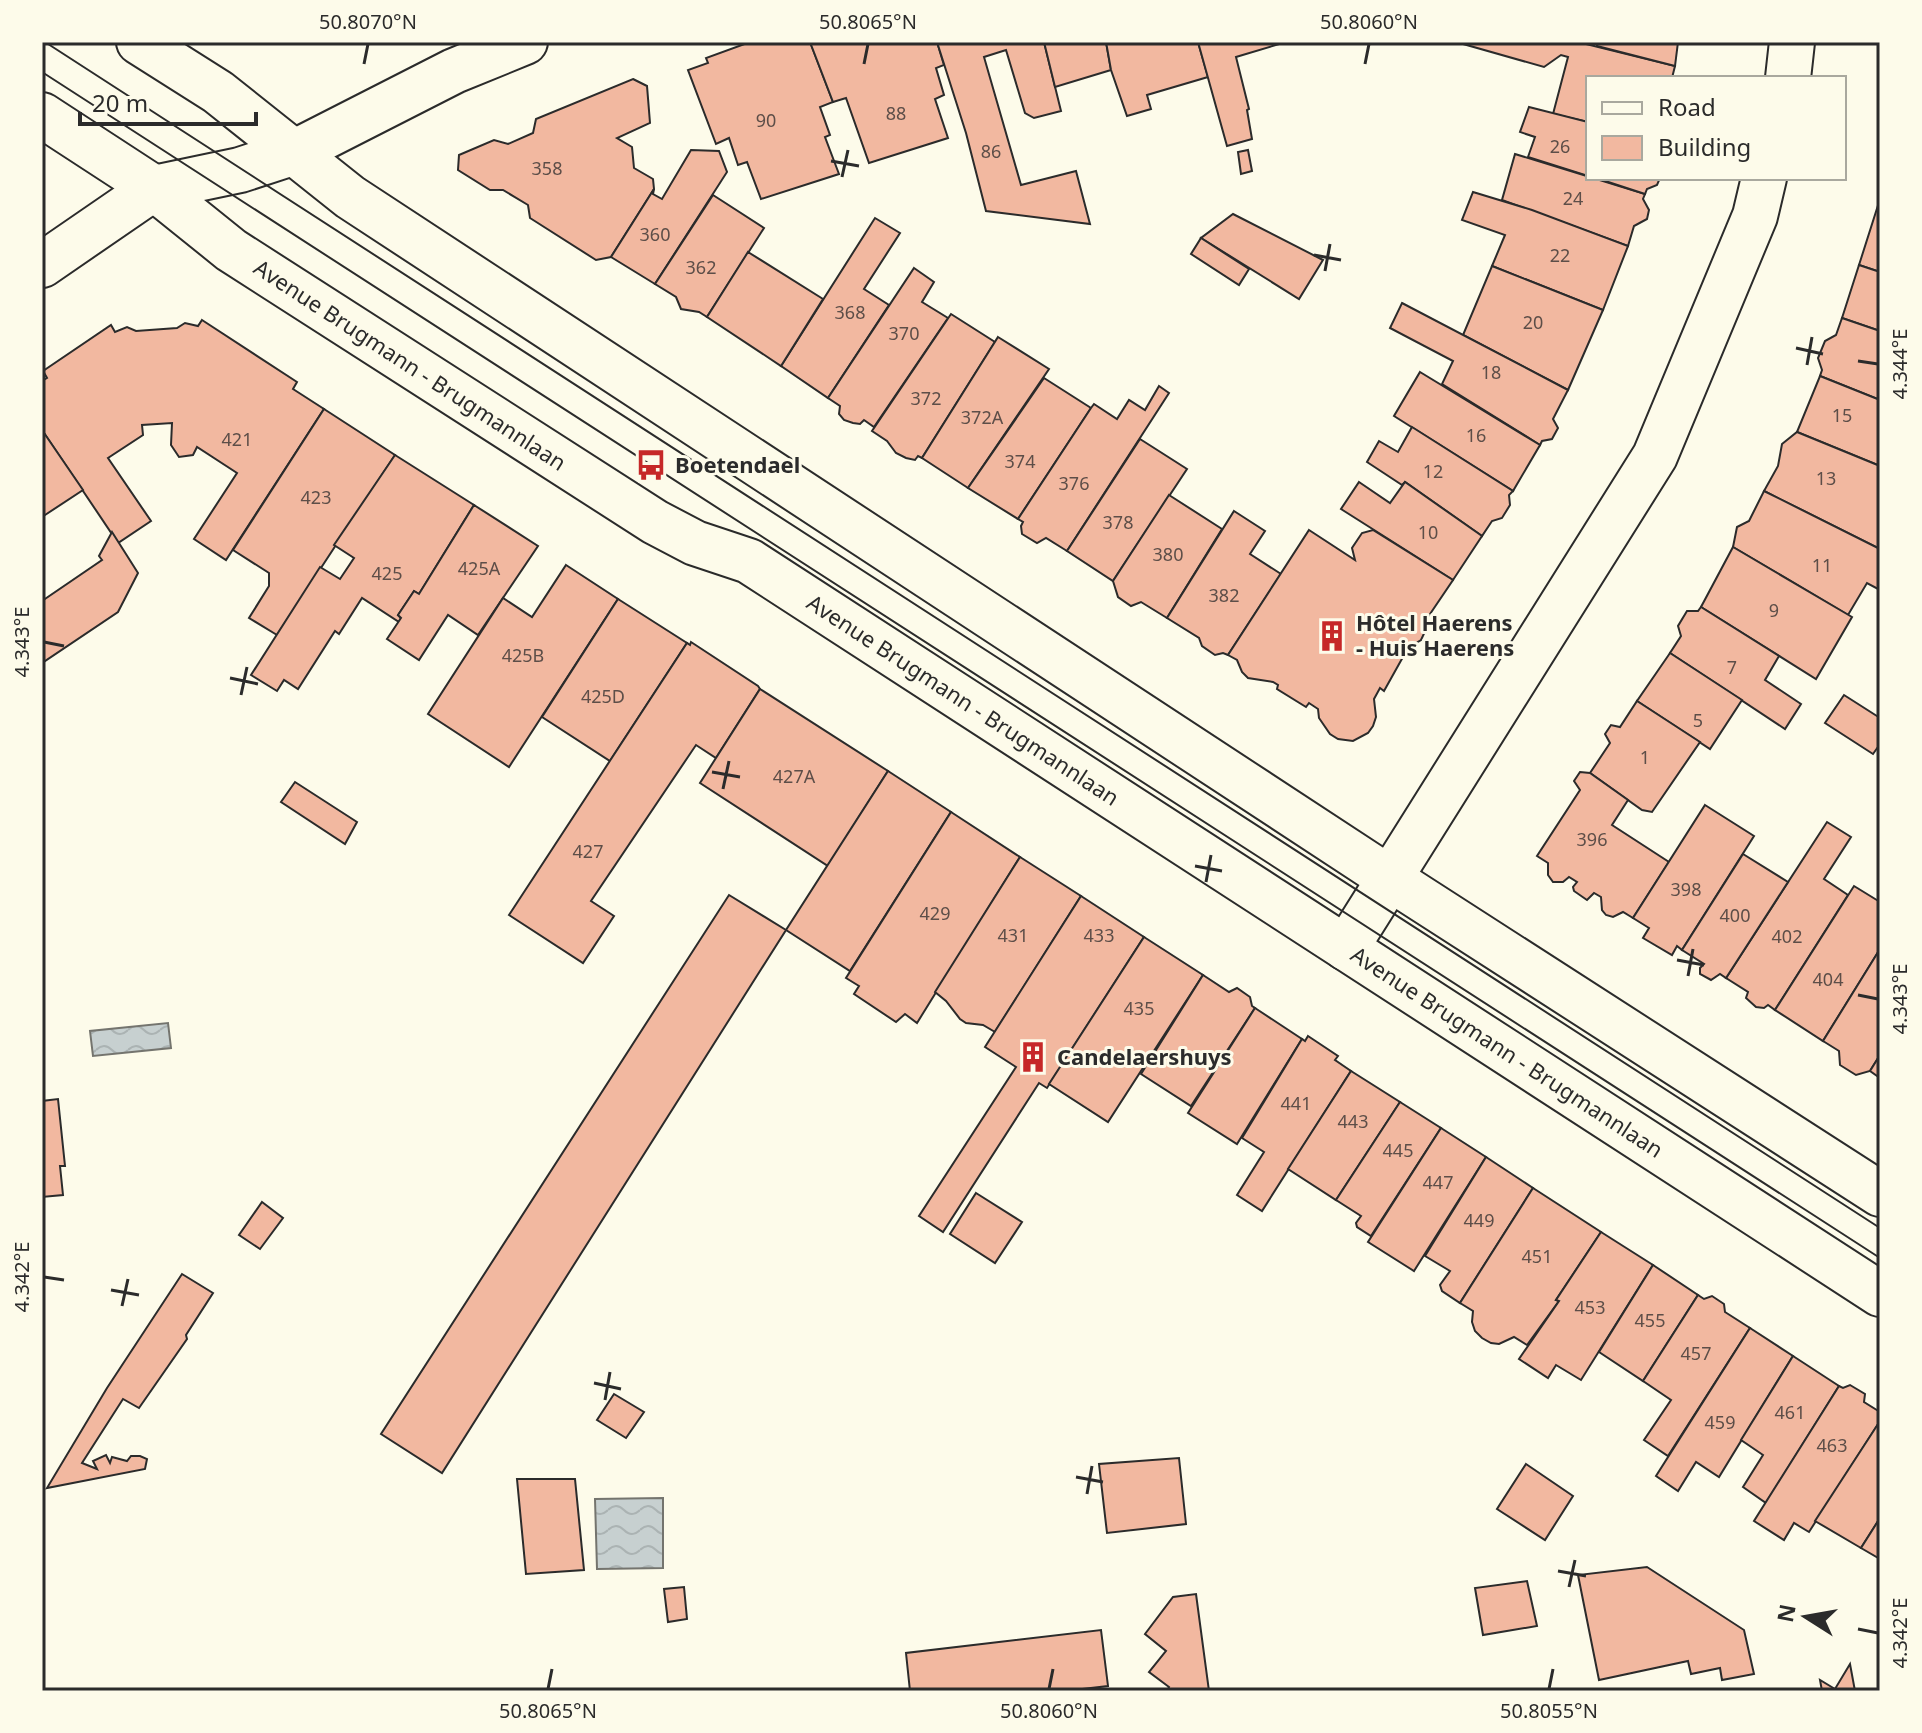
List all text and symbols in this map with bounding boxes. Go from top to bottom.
text: 50.8070°N [319,8,417,35]
text: 50.8065°N [819,8,917,35]
text: 50.8060°N [1320,8,1418,35]
scale bar [80,76,256,126]
legend [1586,76,1846,180]
text: 20 m [92,86,148,119]
text: Road [1658,90,1716,123]
house number: 88 [886,101,906,125]
house number: 90 [756,108,776,132]
text: Building [1658,130,1751,163]
house number: 26 [1550,134,1570,158]
house number: 86 [981,139,1001,163]
house number: 358 [532,156,562,180]
house number: 24 [1563,186,1583,210]
house number: 360 [640,222,670,246]
house number: 22 [1550,243,1570,267]
street label: Avenue Brugmann - Brugmannlaan [249,252,572,477]
house number: 362 [686,255,716,279]
house number: 368 [835,300,865,324]
house number: 20 [1523,310,1543,334]
house number: 370 [889,321,919,345]
text: 4.344°E [1886,329,1913,399]
house number: 18 [1481,360,1501,384]
house number: 372 [911,386,941,410]
house number: 15 [1832,403,1852,427]
house number: 372A [961,405,1004,429]
house number: 16 [1466,423,1486,447]
house number: 421 [222,427,252,451]
bus stop icon: Boetendael [634,448,668,482]
place label: Boetendael [675,449,800,479]
house number: 374 [1005,449,1035,473]
house number: 12 [1423,459,1443,483]
house number: 13 [1816,466,1836,490]
house number: 376 [1059,471,1089,495]
house number: 423 [301,485,331,509]
house number: 378 [1103,510,1133,534]
house number: 10 [1418,520,1438,544]
house number: 380 [1153,542,1183,566]
house number: 11 [1812,553,1832,577]
house number: 425A [458,556,501,580]
house number: 425 [372,561,402,585]
house number: 382 [1209,583,1239,607]
street label: Avenue Brugmann - Brugmannlaan [802,587,1125,812]
house number: 9 [1769,598,1779,622]
text: 4.343°E [8,607,35,677]
place label: Hôtel Haerens - Huis Haerens [1356,607,1514,662]
building icon: Hôtel Haerens - Huis Haerens [1315,619,1349,653]
house number: 425B [502,643,544,667]
house number: 7 [1727,655,1737,679]
house number: 425D [581,684,625,708]
house number: 5 [1693,708,1703,732]
house number: 1 [1640,745,1650,769]
house number: 427A [773,764,816,788]
house number: 396 [1577,827,1607,851]
house number: 427 [573,839,603,863]
house number: 398 [1671,877,1701,901]
house number: 429 [920,901,950,925]
house number: 400 [1720,903,1750,927]
house number: 431 [998,923,1028,947]
house number: 433 [1084,923,1114,947]
house number: 402 [1772,924,1802,948]
street label: Avenue Brugmann - Brugmannlaan [1346,939,1669,1164]
text: 4.343°E [1886,964,1913,1034]
house number: 404 [1813,967,1843,991]
house number: 435 [1124,996,1154,1020]
building icon: Candelaershuys [1016,1040,1050,1074]
place label: Candelaershuys [1057,1041,1232,1071]
house number: 441 [1281,1091,1311,1115]
house number: 443 [1338,1109,1368,1133]
house number: 445 [1383,1138,1413,1162]
house number: 447 [1423,1170,1453,1194]
house number: 449 [1464,1208,1494,1232]
text: 4.342°E [8,1242,35,1312]
house number: 451 [1522,1244,1552,1268]
house number: 453 [1575,1295,1605,1319]
house number: 455 [1635,1308,1665,1332]
house number: 457 [1681,1341,1711,1365]
house number: 461 [1775,1400,1805,1424]
house number: 459 [1705,1410,1735,1434]
house number: 463 [1817,1433,1847,1457]
north arrow [1766,1577,1846,1657]
text: 4.342°E [1886,1598,1913,1668]
text: N [1769,1601,1802,1625]
text: 50.8065°N [499,1697,597,1724]
text: 50.8060°N [1000,1697,1098,1724]
text: 50.8055°N [1500,1697,1598,1724]

